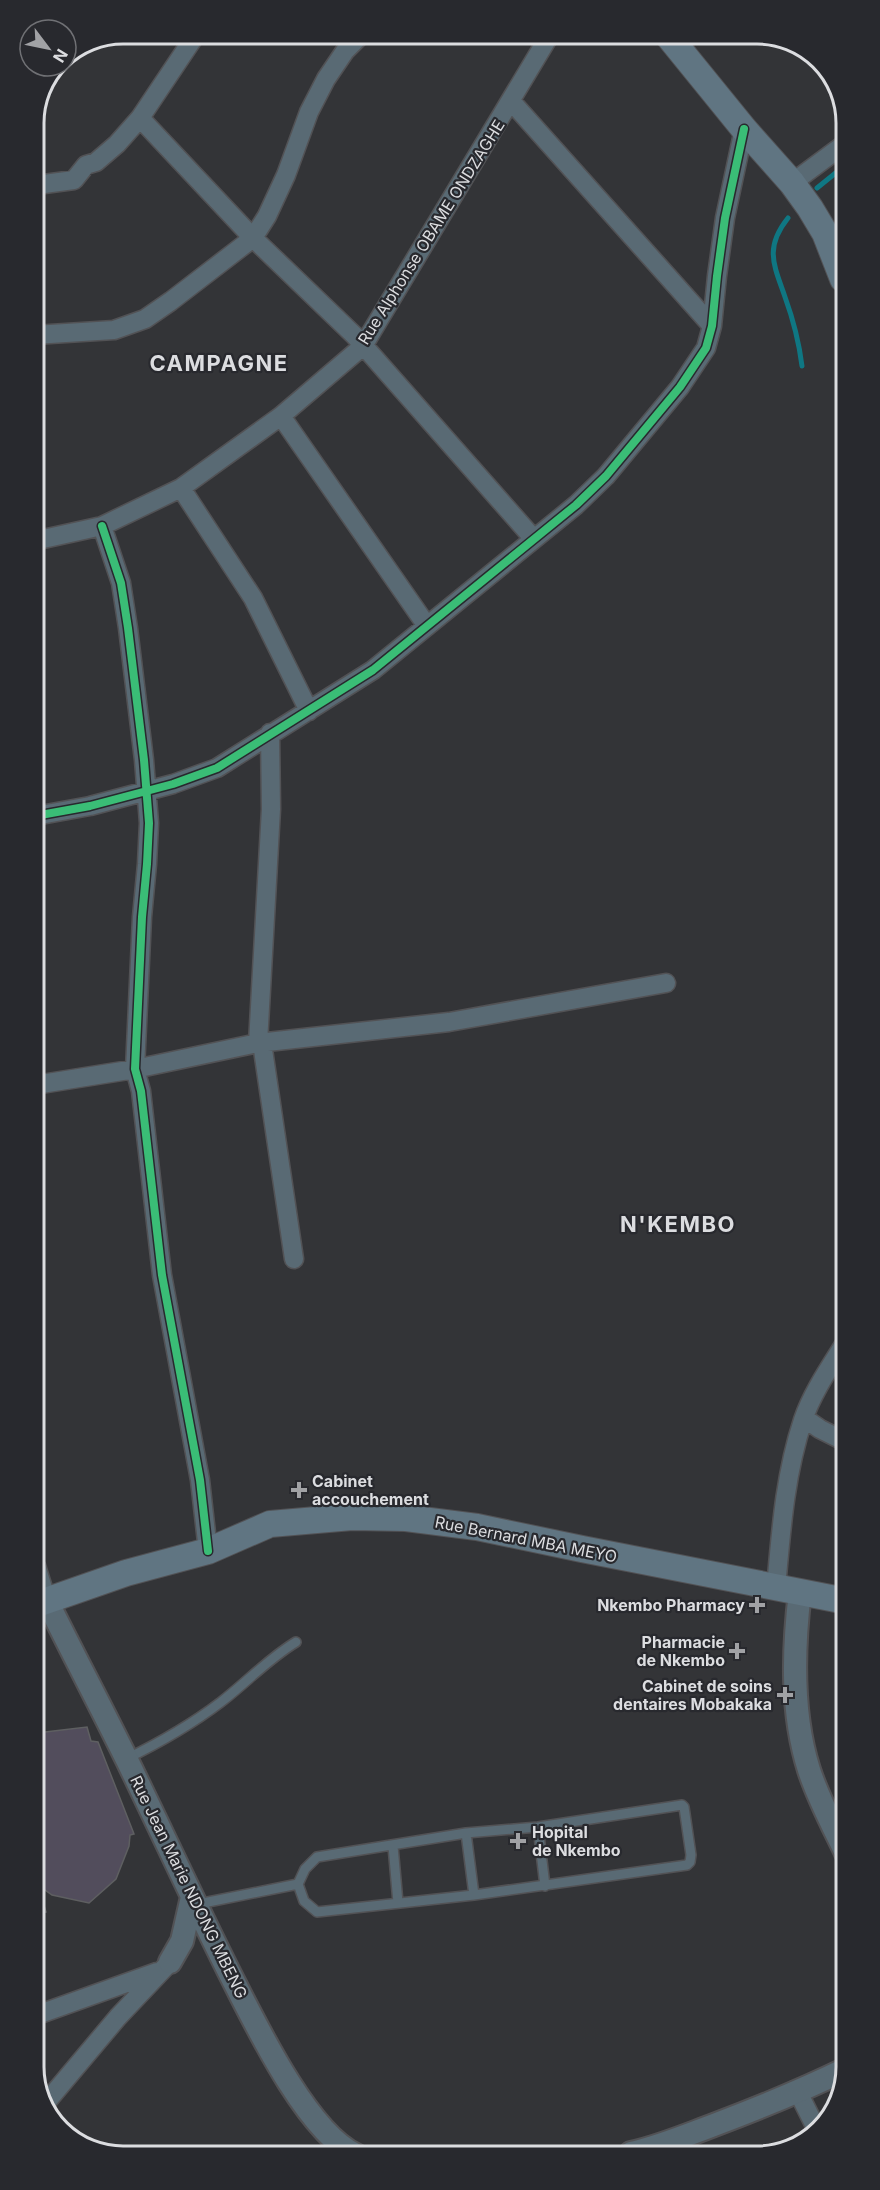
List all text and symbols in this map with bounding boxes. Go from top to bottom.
north arrow [18,18,78,78]
text: N [49,45,72,66]
street label: Rue Alphonse OBAME ONDZAGHE [353,116,509,348]
district label: CAMPAGNE [149,350,289,376]
district label: N'KEMBO [620,1211,736,1237]
place label: Cabinet accouchement [312,1471,429,1509]
marker: Cabinet accouchement [290,1481,308,1499]
street label: Rue Bernard MBA MEYO [433,1512,619,1566]
place label: Nkembo Pharmacy [597,1595,745,1615]
marker: Nkembo Pharmacy [750,1598,764,1612]
place label: Pharmacie de Nkembo [636,1632,725,1670]
marker: Pharmacie de Nkembo [730,1644,744,1658]
place label: Cabinet de soins dentaires Mobakaka [613,1676,772,1714]
marker: Cabinet de soins dentaires Mobakaka [776,1686,794,1704]
street label: Rue Jean Marie NDONG MBENG [126,1772,252,2002]
place label: Hopital de Nkembo [532,1822,621,1860]
marker: Hopital de Nkembo [509,1832,527,1850]

